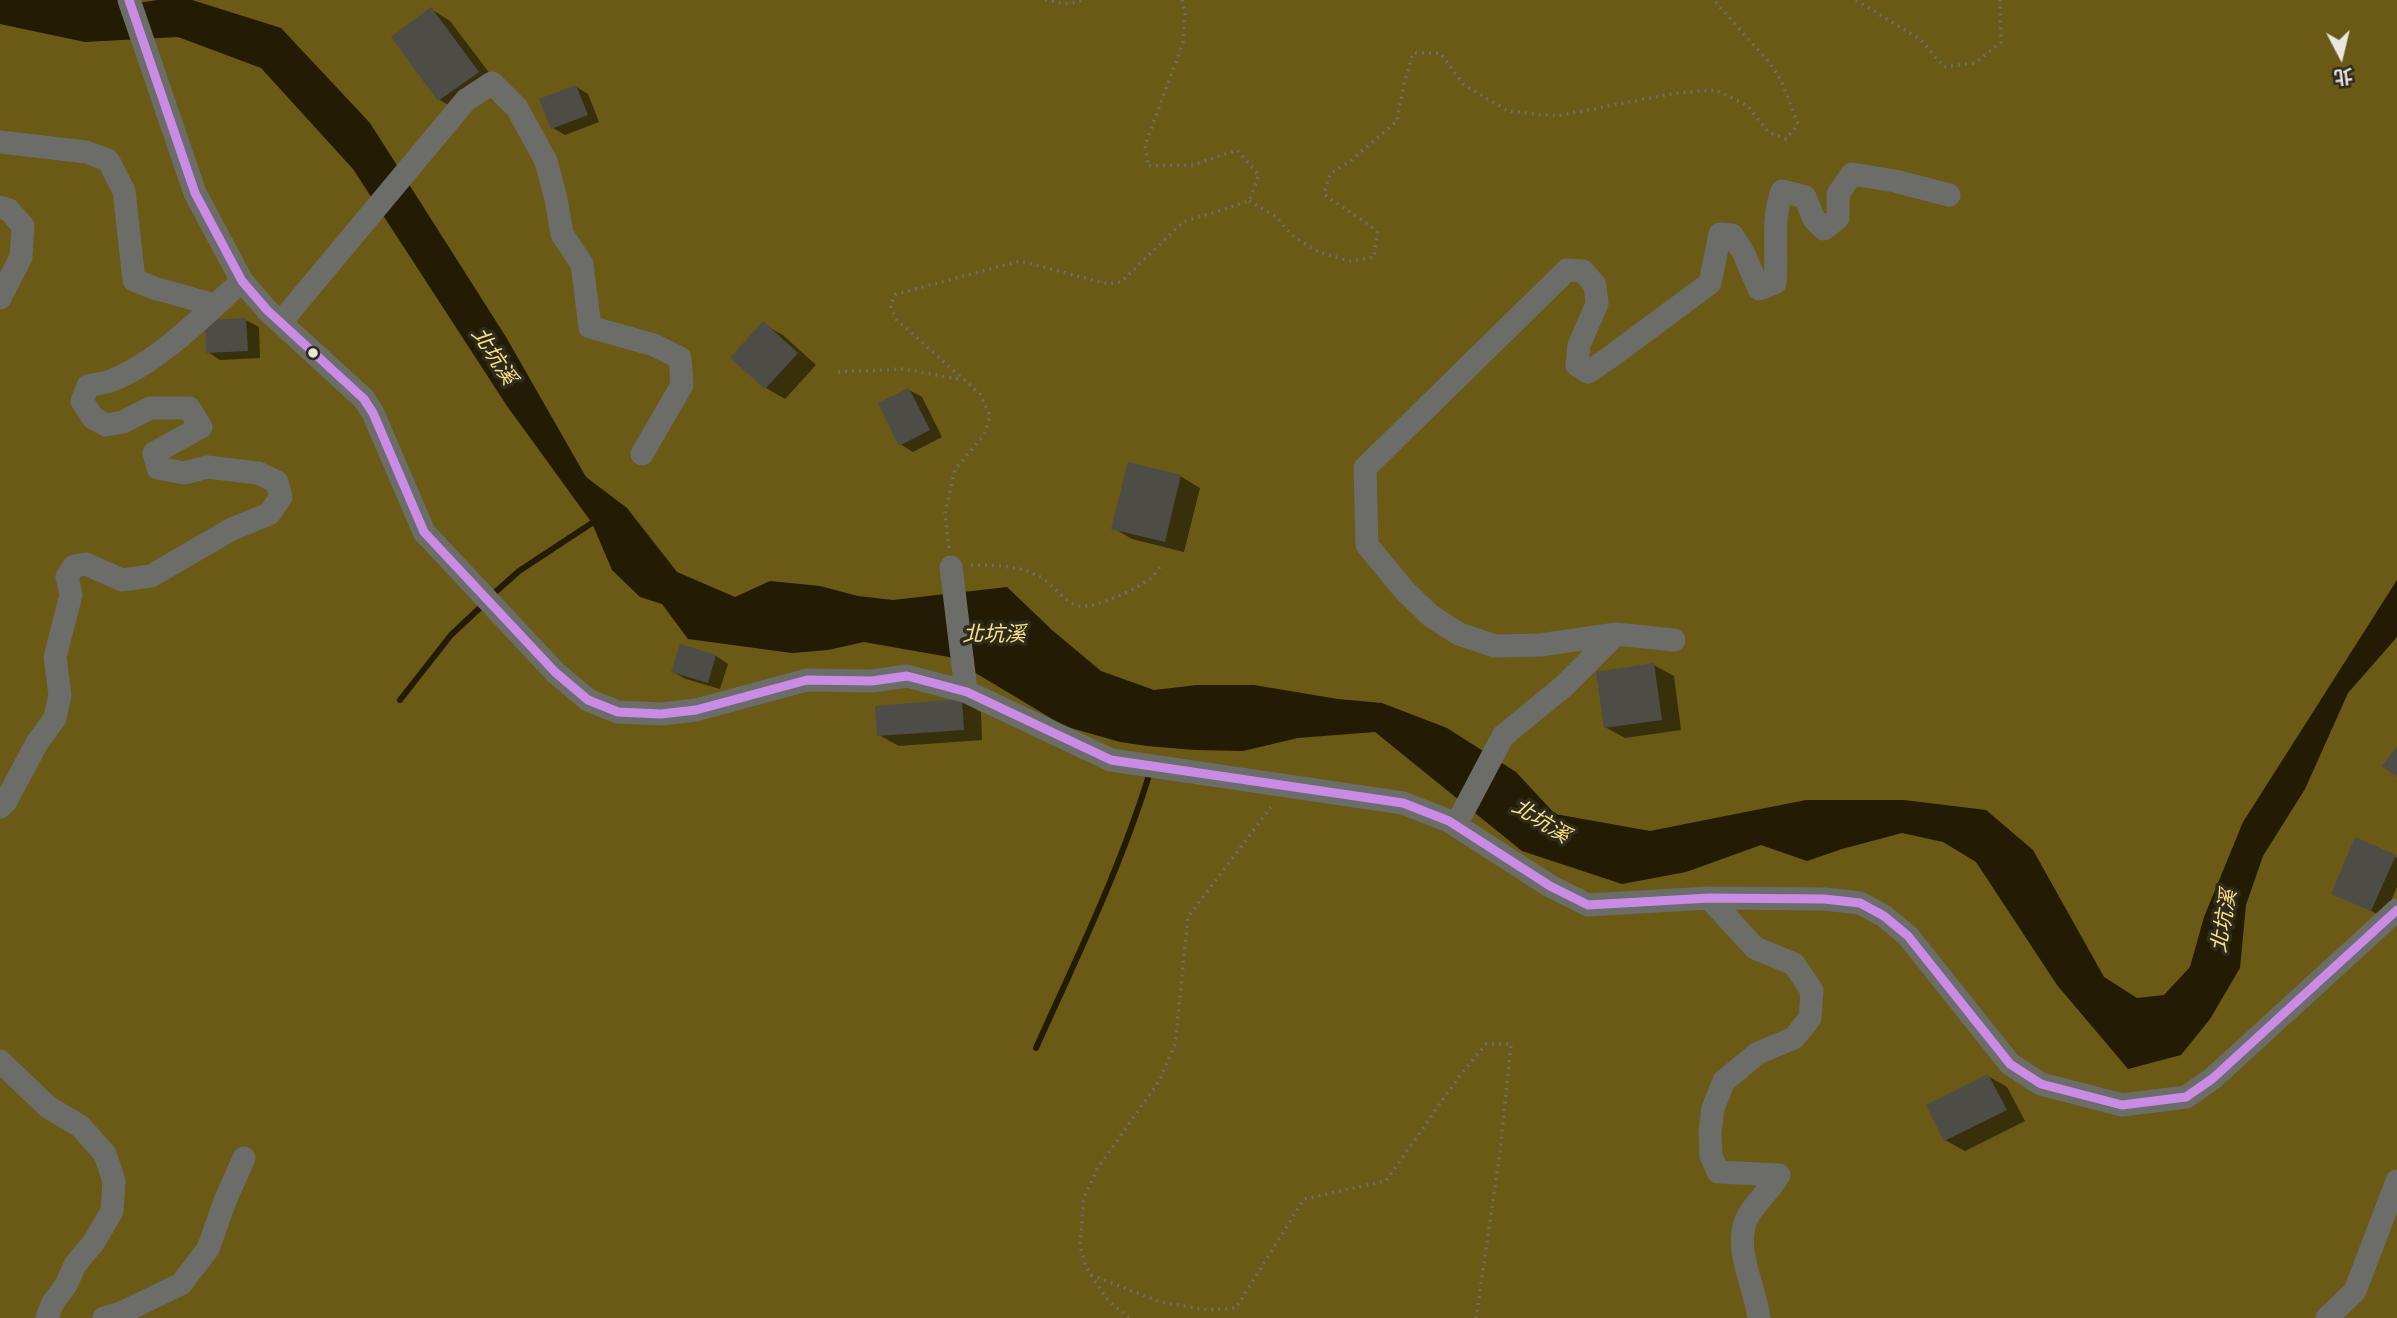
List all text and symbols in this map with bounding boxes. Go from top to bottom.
north arrow [2306,21,2376,91]
text: 北 [2333,65,2354,89]
water label: 北坑溪 [466,323,522,389]
unlabelled marker [306,346,320,360]
water label: 北坑溪 [963,621,1025,647]
water label: 北坑溪 [1508,794,1574,848]
water label: 北坑溪 [2206,888,2242,954]

